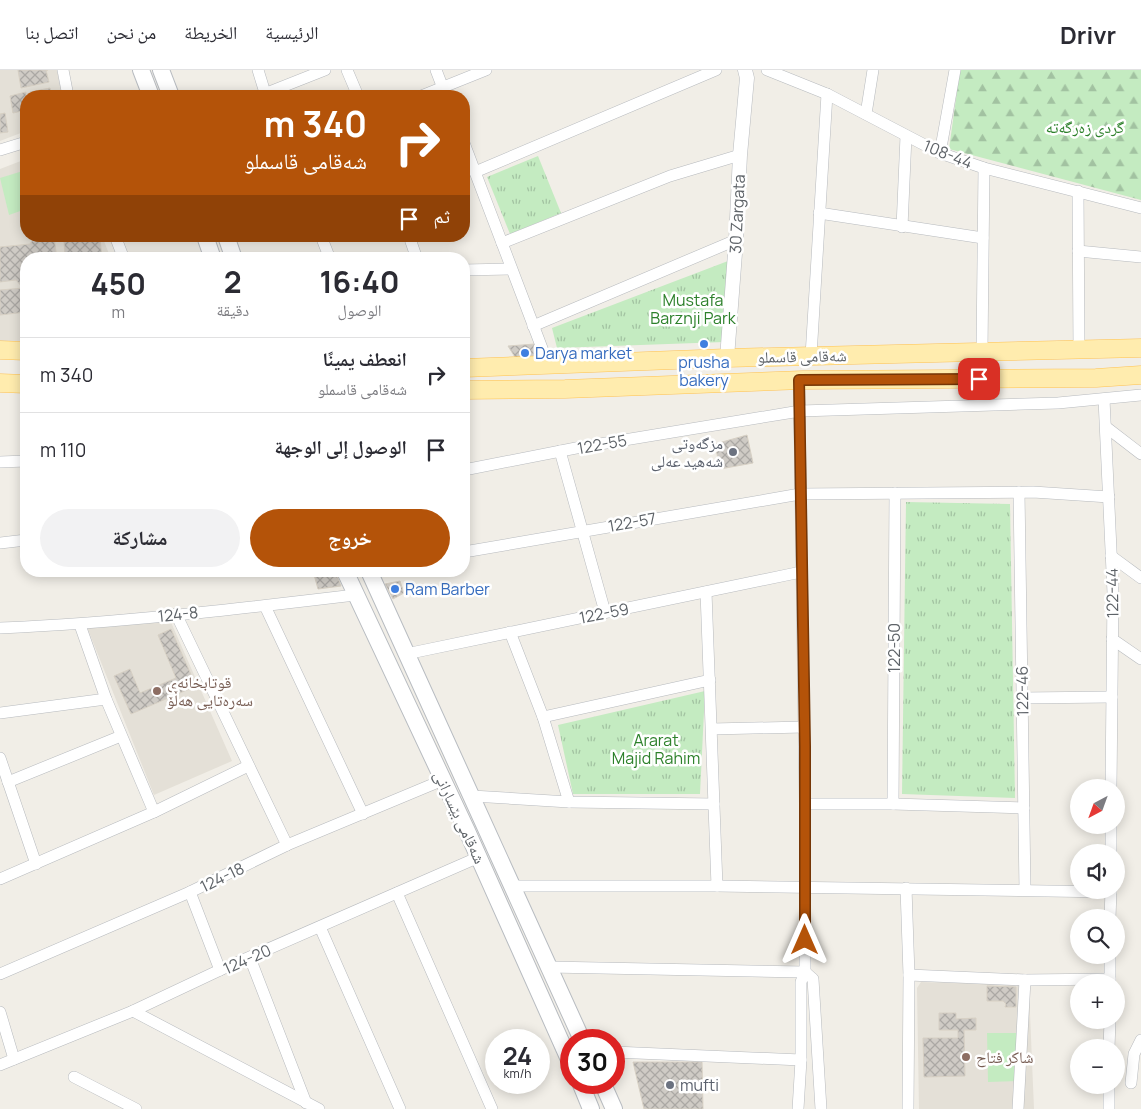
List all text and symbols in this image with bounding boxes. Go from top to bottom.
text: Drivr [1060,18,1116,51]
text: اتصل بنا [25,20,78,44]
text: من نحن [106,20,156,44]
text: الخريطة [184,20,237,44]
text: الرئيسية [265,20,319,44]
text: 340 m [264,100,367,148]
icon: right [385,110,450,175]
park label: گردی زەرگەتە [1046,116,1124,138]
street label: 108-44 [920,134,976,174]
text: شەقامی قاسملو [244,146,367,176]
street label: 30 Zargata [724,174,750,254]
text: ثم [433,203,450,229]
icon: arrive [395,205,423,233]
text: 2 [224,261,242,302]
text: 16:40 [319,261,400,302]
text: 450 [90,263,146,304]
park label: Mustafa Barznji Park [650,289,737,329]
text: دقيقة [217,299,249,321]
text: الوصول [337,299,382,321]
text: m [111,301,125,323]
marker: prusha bakery [698,338,710,350]
place label: Darya market [535,342,632,364]
street label: شەقامی قاسملو [757,344,847,368]
text: انعطف يمينًا [323,346,407,372]
marker: Darya market [519,347,531,359]
place label: prusha bakery [678,351,730,391]
pin [958,358,1000,400]
icon: right [422,361,450,389]
text: 340 m [40,362,93,388]
icon: arrive [965,365,993,393]
text: شەقامی قاسملو [318,378,407,400]
street label: 122-55 [576,429,628,459]
place label: مزگەوتی شەهید عەلی [651,432,723,472]
text: الوصول إلى الوجهة [274,434,407,460]
icon: arrive [422,436,450,464]
text: 110 m [40,437,86,463]
marker: مزگەوتی شەهید عەلی [727,446,739,458]
street label: 122-57 [606,507,658,537]
button: مشاركة [40,509,240,567]
button: خروج [250,509,450,567]
street label: 122-44 [1101,568,1123,618]
place label: Ram Barber [405,578,490,600]
marker: Ram Barber [389,583,401,595]
street label: 122-59 [577,597,631,629]
street label: 124-8 [157,601,199,627]
street label: 122-50 [883,623,905,673]
street label: 122-46 [1011,666,1033,716]
place label: قوتابخانەی سەرەتایی هەڵۆ [167,671,253,711]
marker: قوتابخانەی سەرەتایی هەڵۆ [151,685,163,697]
park label: Ararat Majid Rahim [612,729,700,769]
street label: شەقامی بێسارانی [429,767,491,867]
north arrow [1070,779,1125,834]
map controls [1070,779,1125,1094]
button: sound [1070,844,1125,899]
street label: 124-18 [196,857,248,897]
button: search [1070,909,1125,964]
position arrow [778,913,830,965]
street label: 124-20 [220,939,274,979]
button: + [1070,974,1125,1029]
speed limit sign: 30 [560,1029,625,1094]
text: 24 [503,1038,532,1073]
button: − [1070,1039,1125,1094]
place label: شاكر فتاح [976,1046,1034,1068]
marker: شاكر فتاح [960,1051,972,1063]
text: km/h [504,1065,531,1082]
place label: mufti [680,1074,719,1096]
marker: mufti [664,1079,676,1091]

